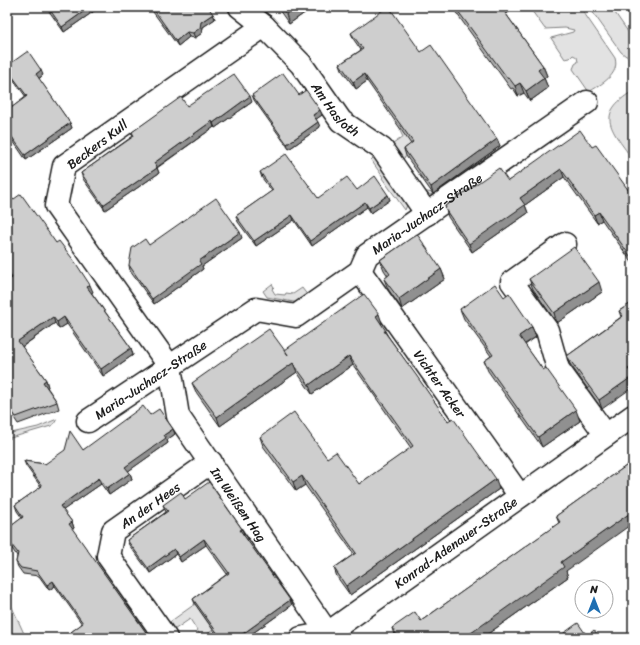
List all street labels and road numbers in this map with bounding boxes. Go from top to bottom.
street label: Am Hasloth [304,77,365,143]
street label: Beckers Kull [62,113,133,175]
street label: Maria-Juchacz-Straße [367,167,488,261]
street label: Maria-Juchacz-Straße [90,334,212,426]
street label: Vichter Acker [407,345,472,423]
street label: Im Weißen Hag [204,461,273,547]
street label: An der Hees [114,476,186,535]
street label: Konrad-Adenauer-Straße [389,490,523,595]

